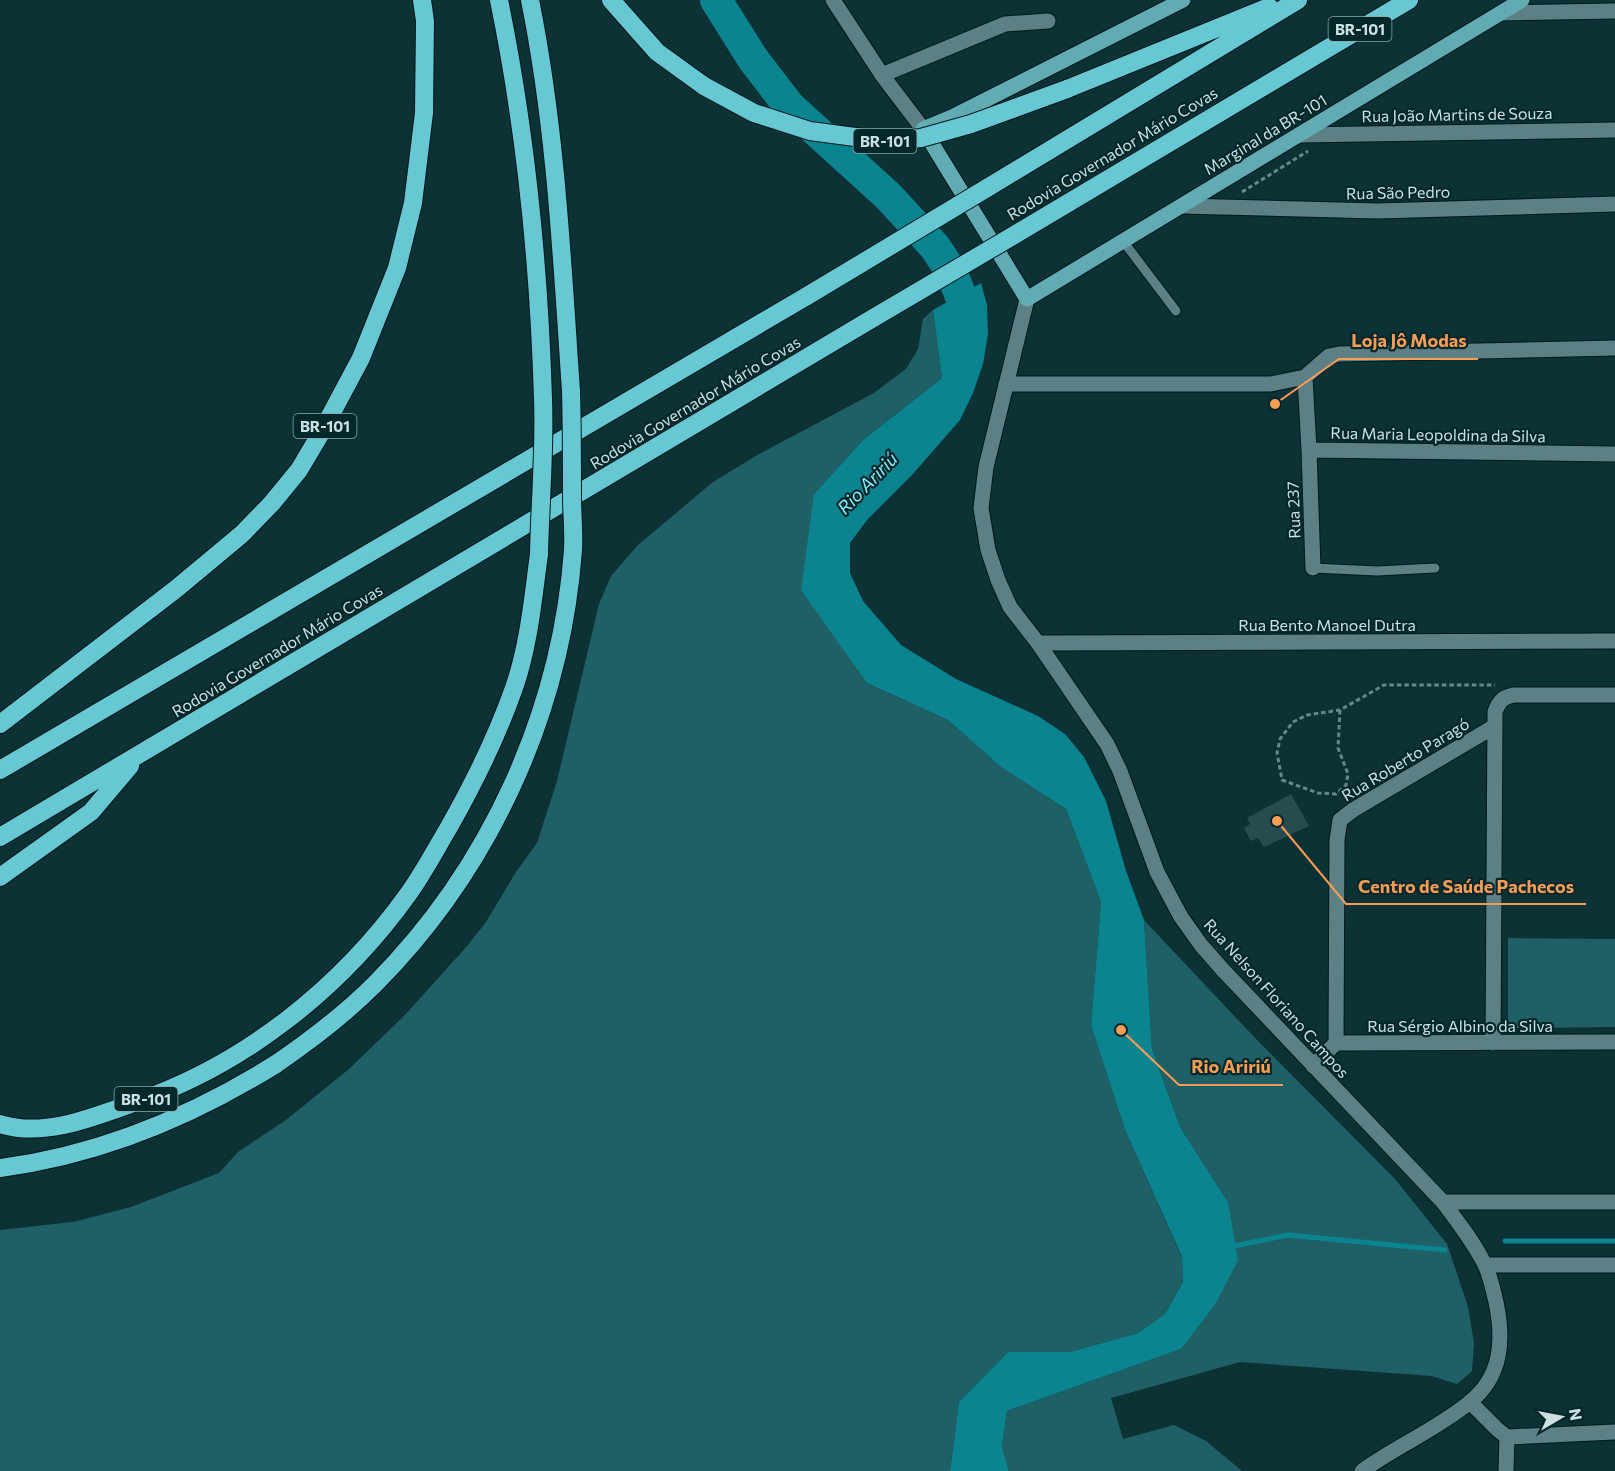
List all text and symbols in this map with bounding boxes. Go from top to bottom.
road number: BR-101 [1328,17,1392,41]
street label: Rodovia Governador Mário Covas [1003,83,1221,223]
street label: Marginal da BR-101 [1200,90,1330,178]
street label: Rua João Martins de Souza [1361,103,1553,125]
road number: BR-101 [854,129,916,153]
street label: Rua São Pedro [1346,182,1450,202]
callout: Loja Jô Modas [1339,323,1478,359]
text: Loja Jô Modas [1351,329,1467,351]
street label: Rodovia Governador Mário Covas [586,332,804,472]
road number: BR-101 [294,414,356,438]
street label: Rua Maria Leopoldina da Silva [1330,423,1546,445]
water label: Rio Aririú [832,448,902,518]
street label: Rua 237 [1283,481,1303,539]
street label: Rodovia Governador Mário Covas [168,580,386,720]
street label: Rua Bento Manoel Dutra [1238,615,1416,634]
street label: Rua Roberto Paragó [1338,713,1472,805]
callout: Centro de Saúde Pachecos [1346,868,1586,904]
text: Centro de Saúde Pachecos [1358,875,1574,897]
street label: Rua Nelson Floriano Campos [1201,915,1353,1081]
street label: Rua Sérgio Albino da Silva [1367,1016,1553,1035]
callout: Rio Aririú [1179,1049,1283,1085]
text: Rio Aririú [1191,1055,1271,1077]
road number: BR-101 [114,1087,178,1111]
north arrow [1531,1387,1591,1447]
text: N [1566,1407,1587,1422]

